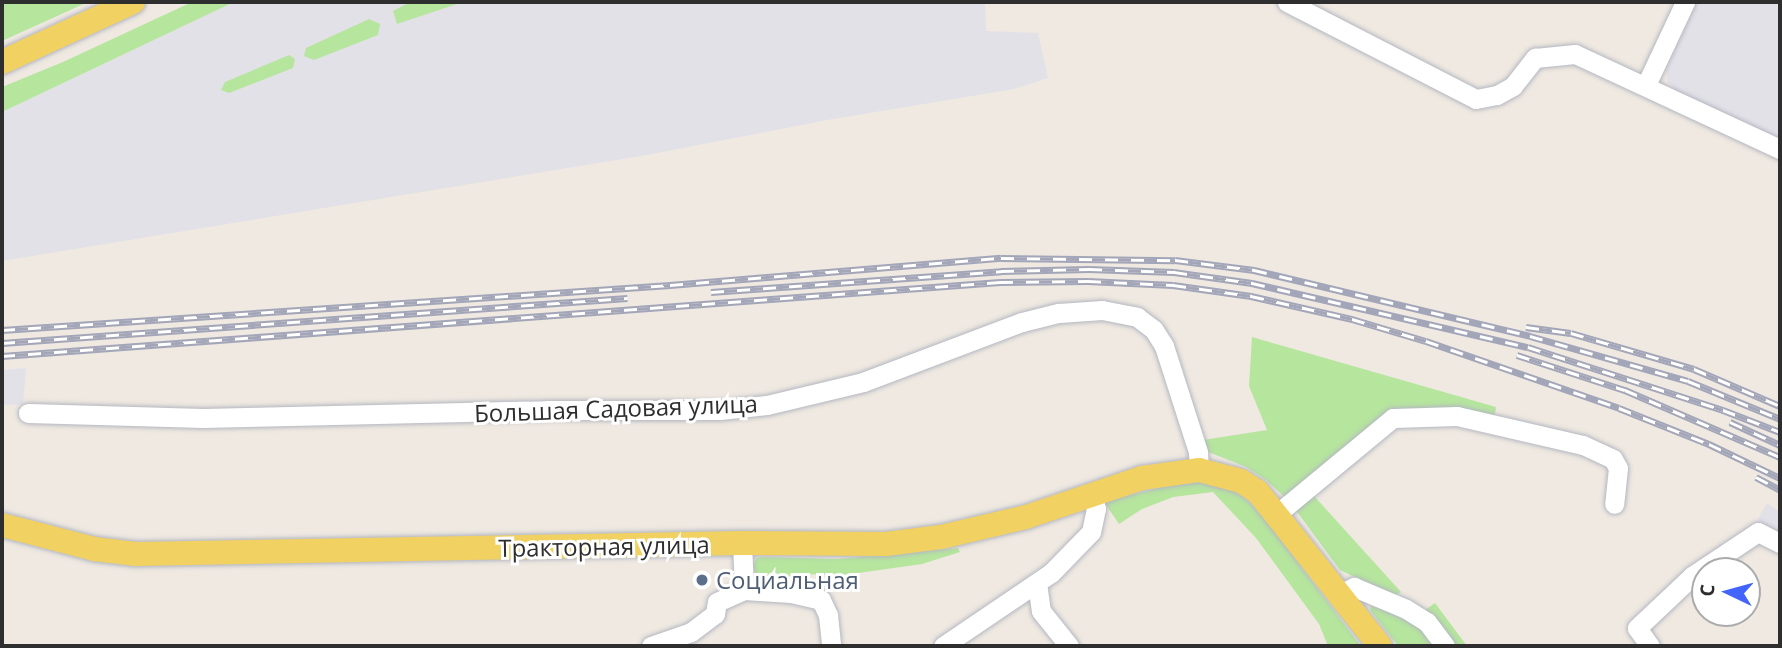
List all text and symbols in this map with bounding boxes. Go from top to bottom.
street label: Большая Садовая улица [474,389,758,427]
street label: Тракторная улица [498,530,710,562]
north arrow [1691,557,1761,627]
place label: Социальная [716,566,859,594]
marker: Социальная [694,572,710,588]
text: С [1694,583,1721,598]

